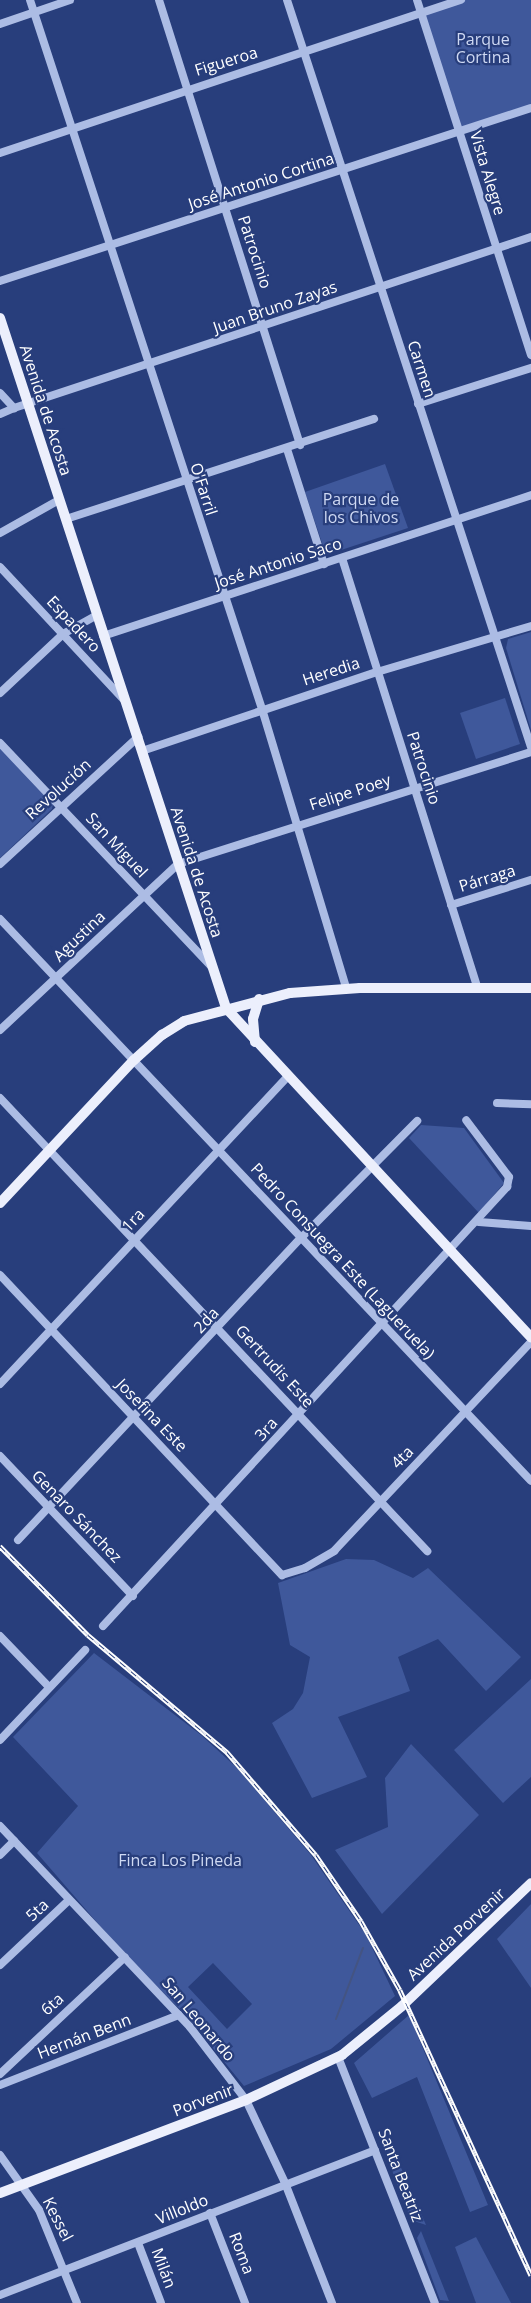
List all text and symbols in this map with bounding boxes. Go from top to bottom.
park label: Parque Cortina [456,29,510,67]
street label: Figueroa [192,42,260,80]
street label: Vista Alegre [466,128,510,218]
street label: José Antonio Cortina [186,148,336,214]
street label: Patrocinio [234,213,276,291]
street label: Juan Bruno Zayas [210,277,340,337]
street label: Carmen [404,338,440,400]
street label: Avenida de Acosta [16,342,76,478]
street label: O'Farril [186,460,222,518]
park label: Parque de los Chivos [323,489,399,527]
street label: José Antonio Saco [212,533,344,593]
street label: Espadero [43,592,105,656]
street label: Heredia [300,653,362,689]
street label: Patrocinio [403,729,445,807]
street label: Revolución [21,755,95,823]
street label: Felipe Poey [307,770,393,814]
street label: Avenida de Acosta [167,804,227,940]
street label: San Miguel [82,809,152,881]
street label: Párraga [456,860,518,896]
street label: Agustina [49,907,109,965]
street label: Pedro Consuegra Este (Lagueruela) [247,1159,439,1363]
street label: 1ra [118,1204,148,1236]
street label: 2da [189,1303,223,1337]
street label: Gertrudis Este [232,1321,318,1411]
street label: Josefina Este [112,1375,192,1455]
street label: 3ra [251,1413,281,1445]
street label: 4ta [387,1442,417,1472]
street label: Genaro Sánchez [28,1466,126,1566]
park label: Finca Los Pineda [118,1850,242,1870]
street label: Avenida Porvenir [403,1884,509,1984]
street label: 5ta [22,1895,52,1925]
street label: San Leonardo [158,1973,240,2065]
street label: 6ta [37,1989,67,2019]
street label: Hernán Benn [34,2009,134,2063]
street label: Porvenir [170,2080,236,2120]
street label: Santa Beatriz [374,2126,428,2224]
street label: Villoldo [153,2190,211,2228]
street label: Kessel [39,2194,77,2244]
street label: Roma [225,2229,259,2277]
street label: Milán [148,2245,180,2291]

